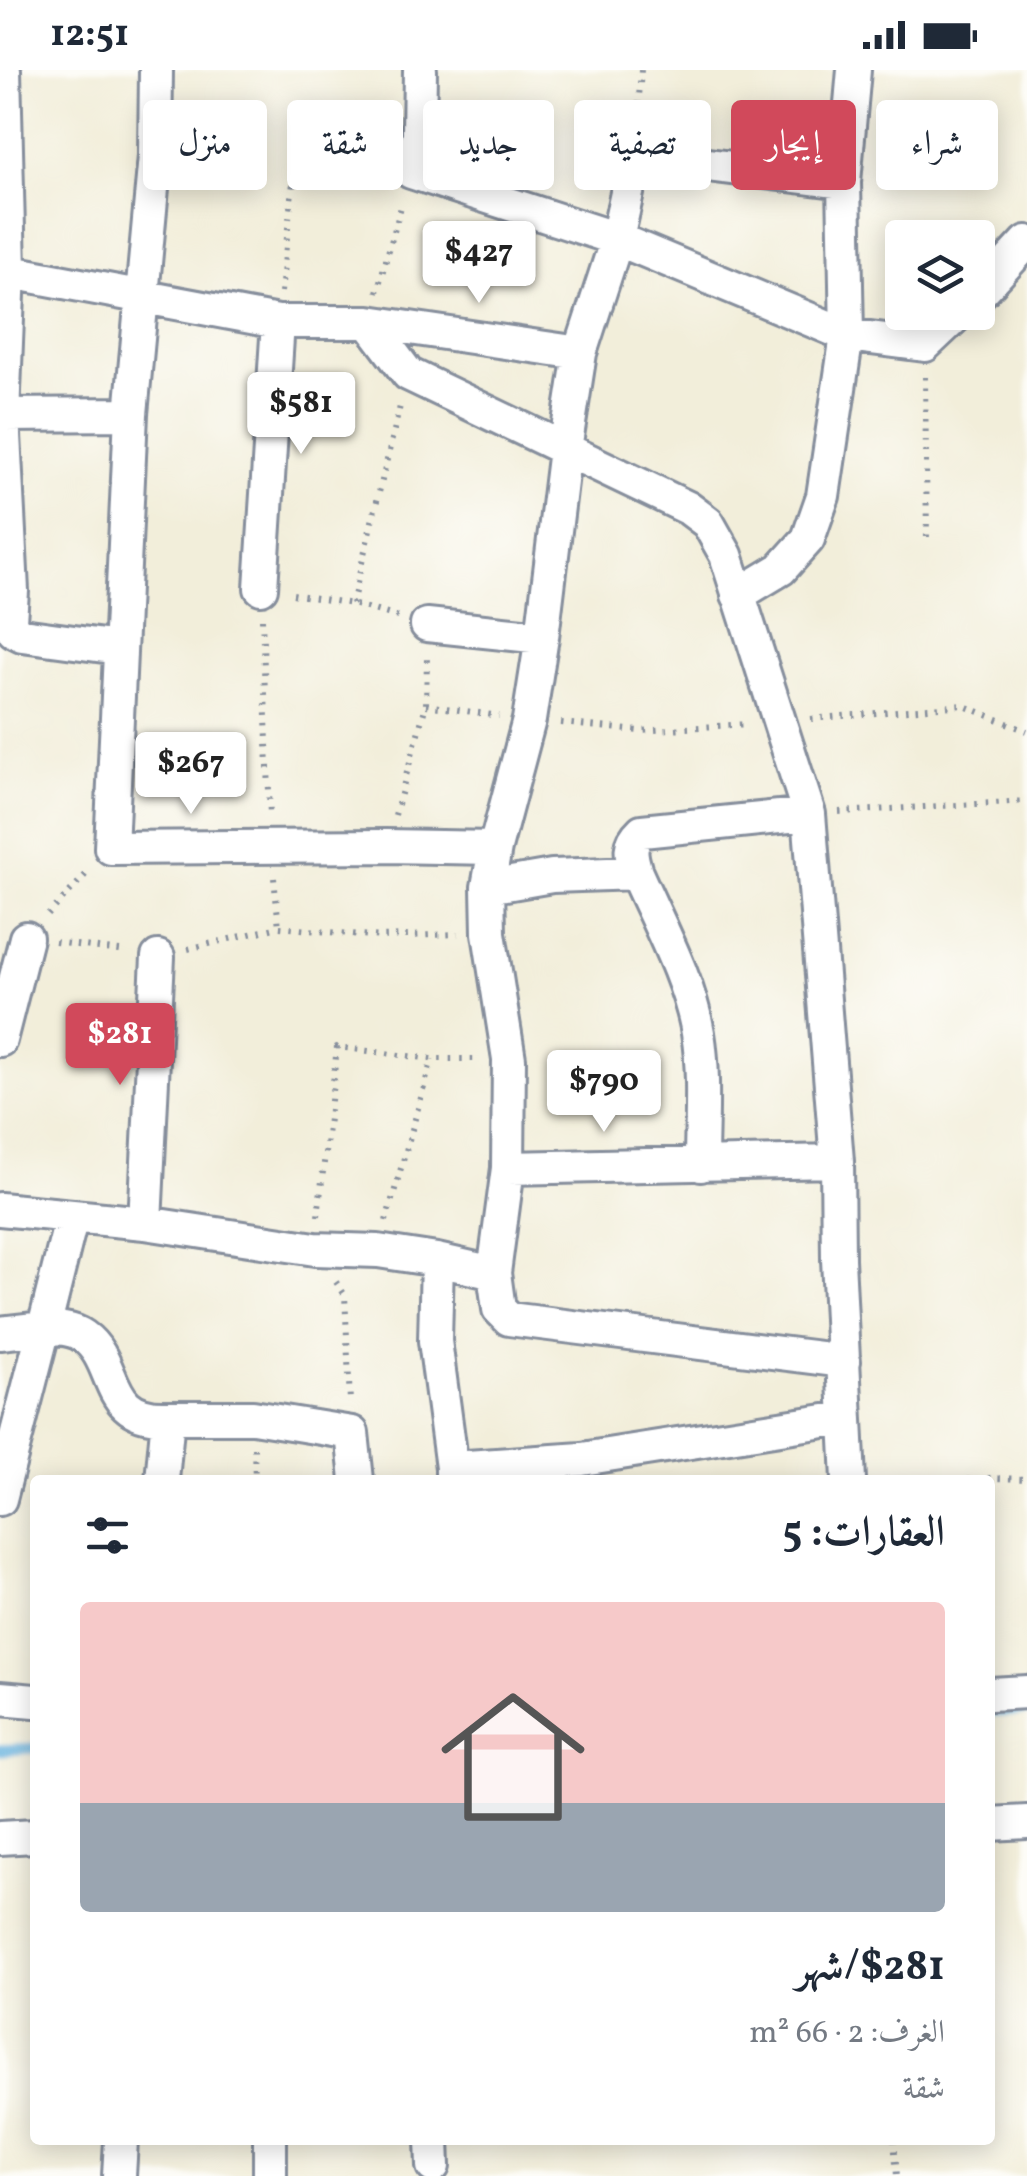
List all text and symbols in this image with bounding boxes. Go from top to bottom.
text: 12:51 [50,9,129,62]
chip: منزل [143,100,267,190]
chip: شقة [287,100,403,190]
chip: جديد [423,100,554,190]
chip: تصفية [574,100,711,190]
chip: إيجار [731,100,856,190]
chip: شراء [876,100,998,190]
map controls [885,220,995,330]
button: layers [885,220,995,330]
pin: $427 [420,221,538,306]
text: $427 [445,231,513,275]
pin: $581 [242,372,360,457]
text: $581 [269,382,333,426]
pin: $267 [132,732,250,817]
text: $267 [157,742,225,786]
pin: $281 [61,1003,179,1088]
text: $281 [88,1013,152,1057]
pin: $790 [545,1050,663,1135]
text: $790 [569,1060,639,1104]
text: العقارات: 5 [782,1505,945,1564]
icon: filters [80,1508,135,1563]
icon: home [423,1667,603,1847]
text: $281/شهر [796,1939,945,1998]
text: الغرف: 2 · 66 m² [749,2012,945,2056]
text: شقة [903,2068,945,2112]

